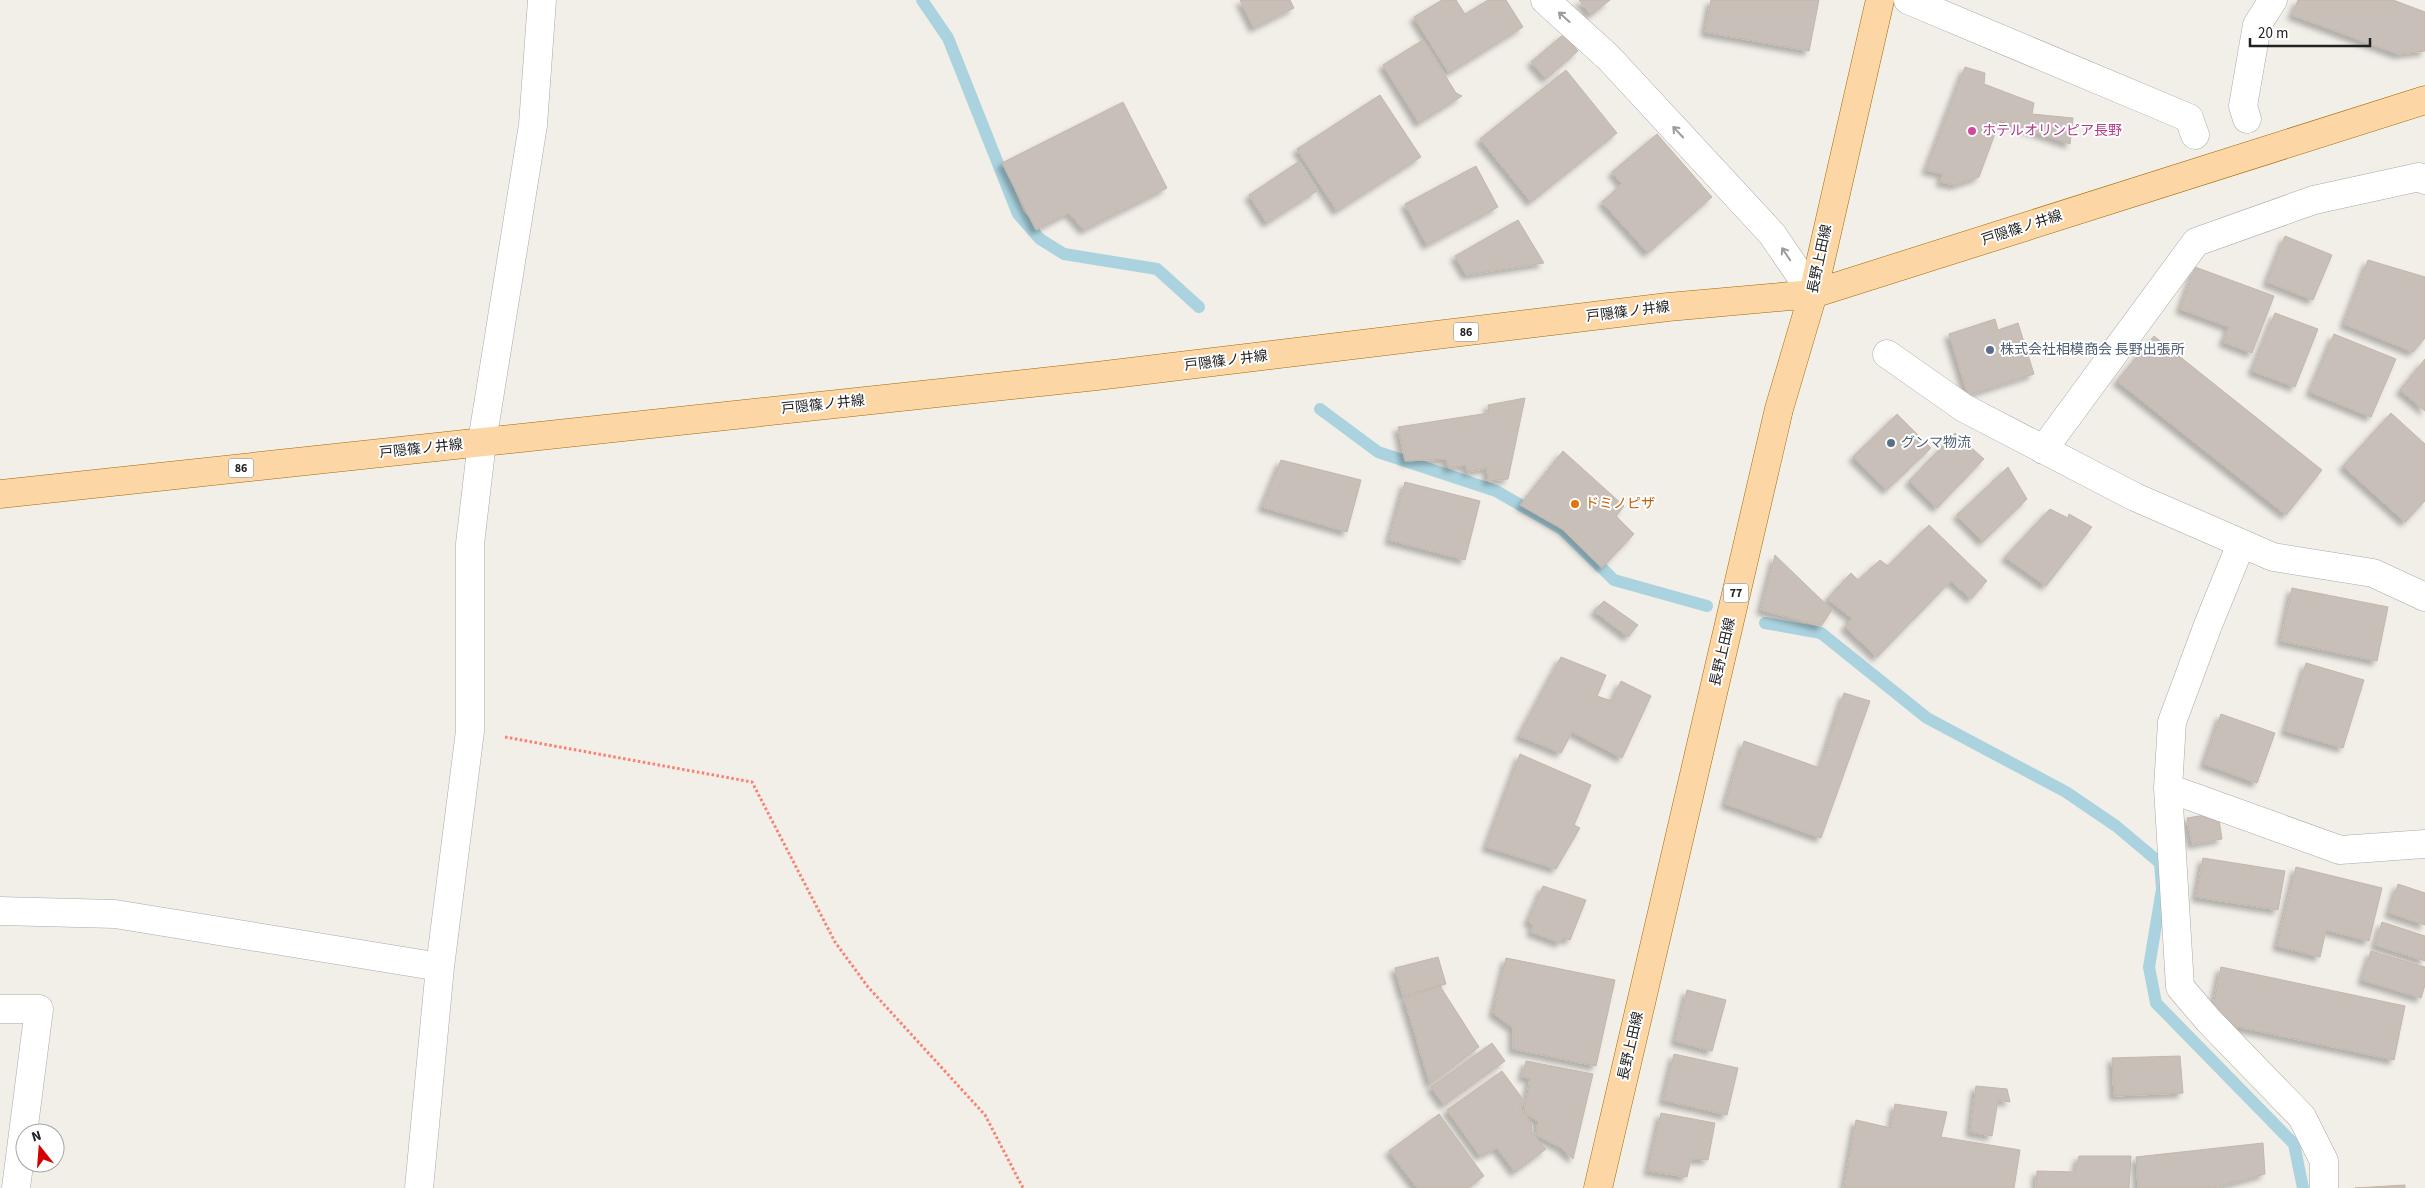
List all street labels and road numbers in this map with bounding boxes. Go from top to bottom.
street label: 戸隠篠ノ井線 [1979,206,2065,250]
street label: 長野上田線 [1803,223,1837,295]
street label: 戸隠篠ノ井線 [1585,297,1671,327]
road number: 86 [1454,322,1478,342]
street label: 戸隠篠ノ井線 [1183,346,1269,376]
street label: 戸隠篠ノ井線 [780,391,866,419]
street label: 戸隠篠ノ井線 [378,435,464,463]
road number: 86 [228,458,254,478]
road number: 77 [1724,584,1748,602]
street label: 長野上田線 [1705,616,1741,688]
street label: 長野上田線 [1613,1010,1649,1082]

